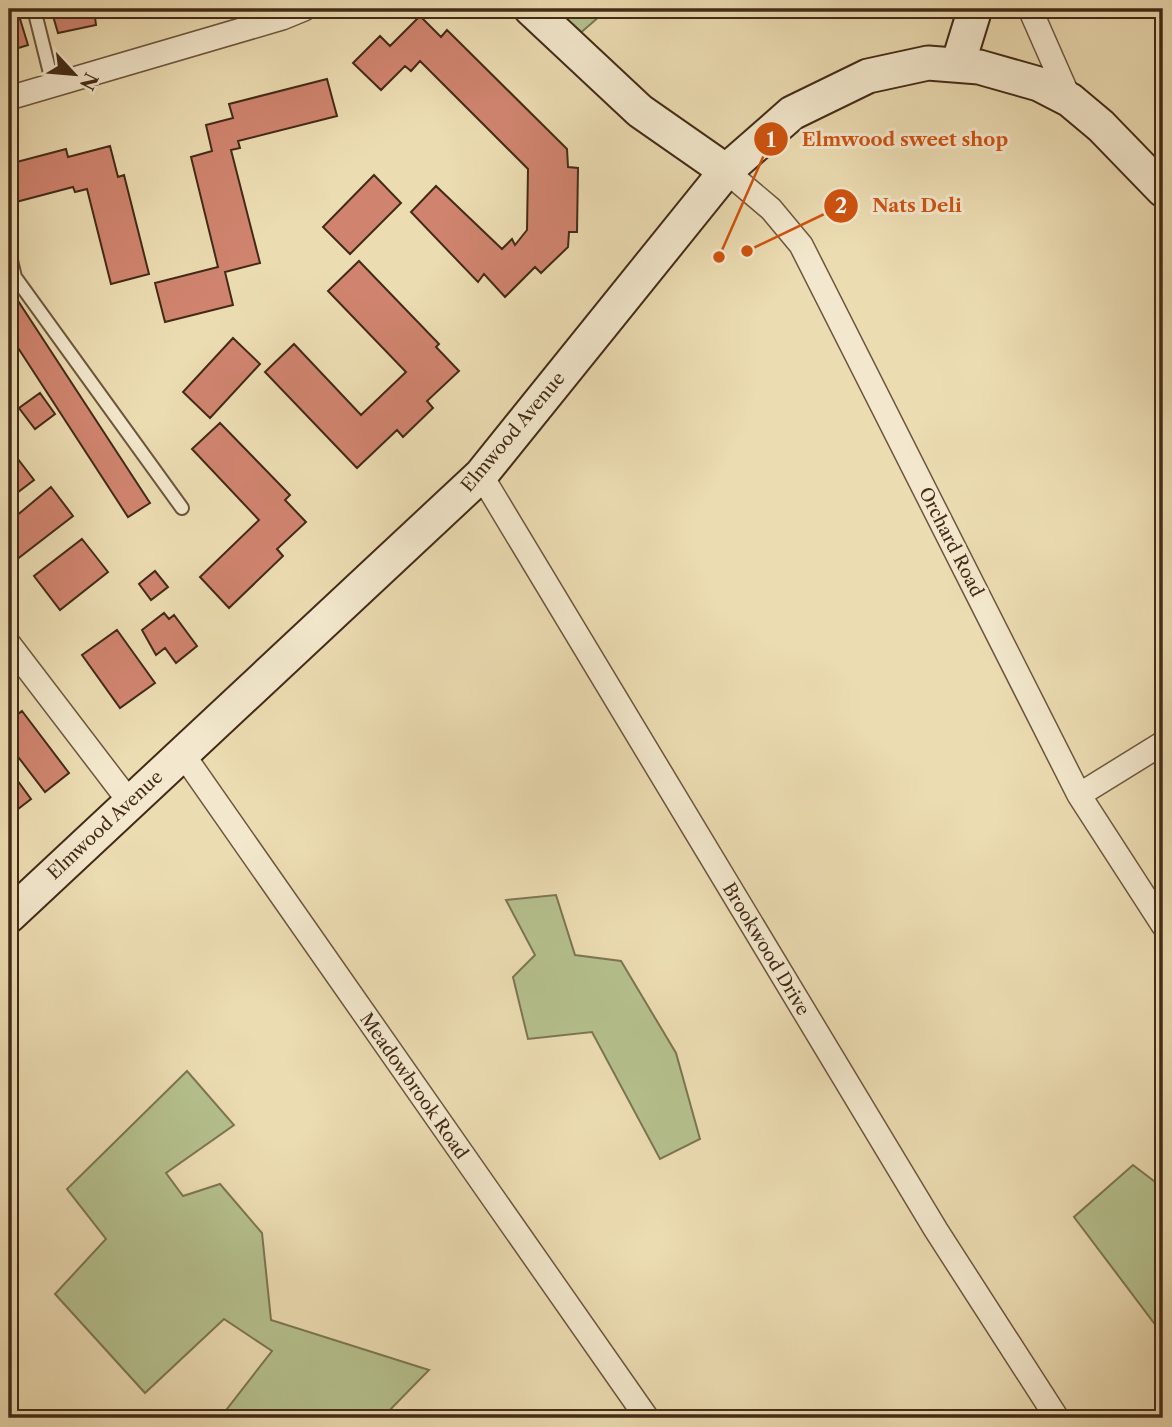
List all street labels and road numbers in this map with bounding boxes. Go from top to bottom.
street label: Elmwood Avenue [457,368,569,496]
street label: Orchard Road [914,483,988,601]
street label: Elmwood Avenue [43,766,167,884]
street label: Brookwood Drive [718,879,814,1019]
street label: Meadowbrook Road [355,1009,473,1163]

